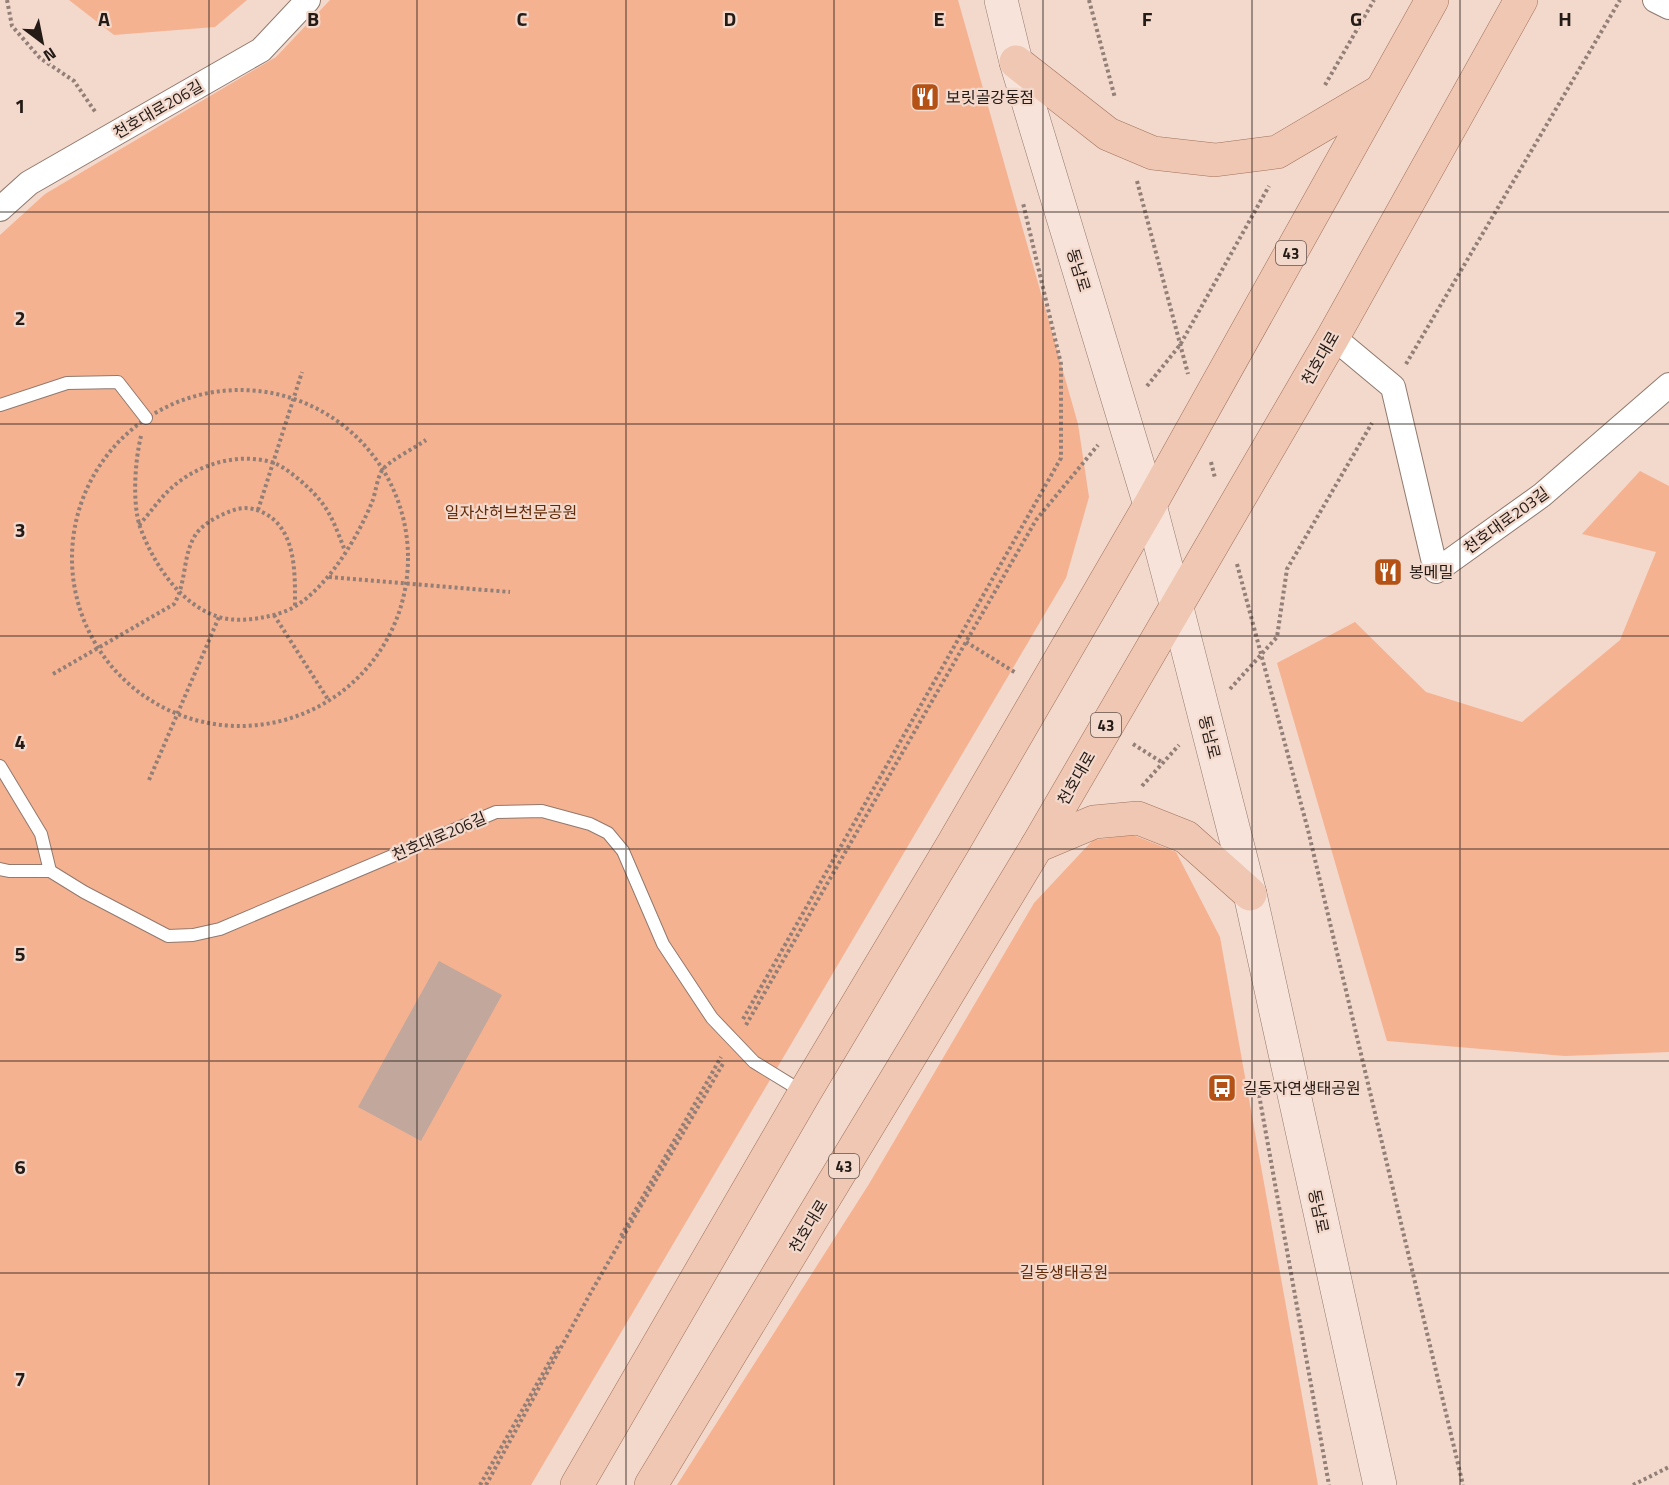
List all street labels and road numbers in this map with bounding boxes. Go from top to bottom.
street label: 천호대로206길 [108,73,208,145]
road number: 43 [1276,241,1306,265]
street label: 동남로 [1061,245,1097,295]
street label: 천호대로 [1295,326,1345,390]
street label: 천호대로203길 [1458,481,1554,559]
road number: 43 [1091,713,1121,737]
street label: 동남로 [1193,713,1227,762]
street label: 천호대로 [1051,746,1101,810]
street label: 천호대로206길 [388,805,490,867]
road number: 43 [829,1154,859,1178]
street label: 동남로 [1303,1187,1335,1235]
street label: 천호대로 [783,1194,834,1257]

